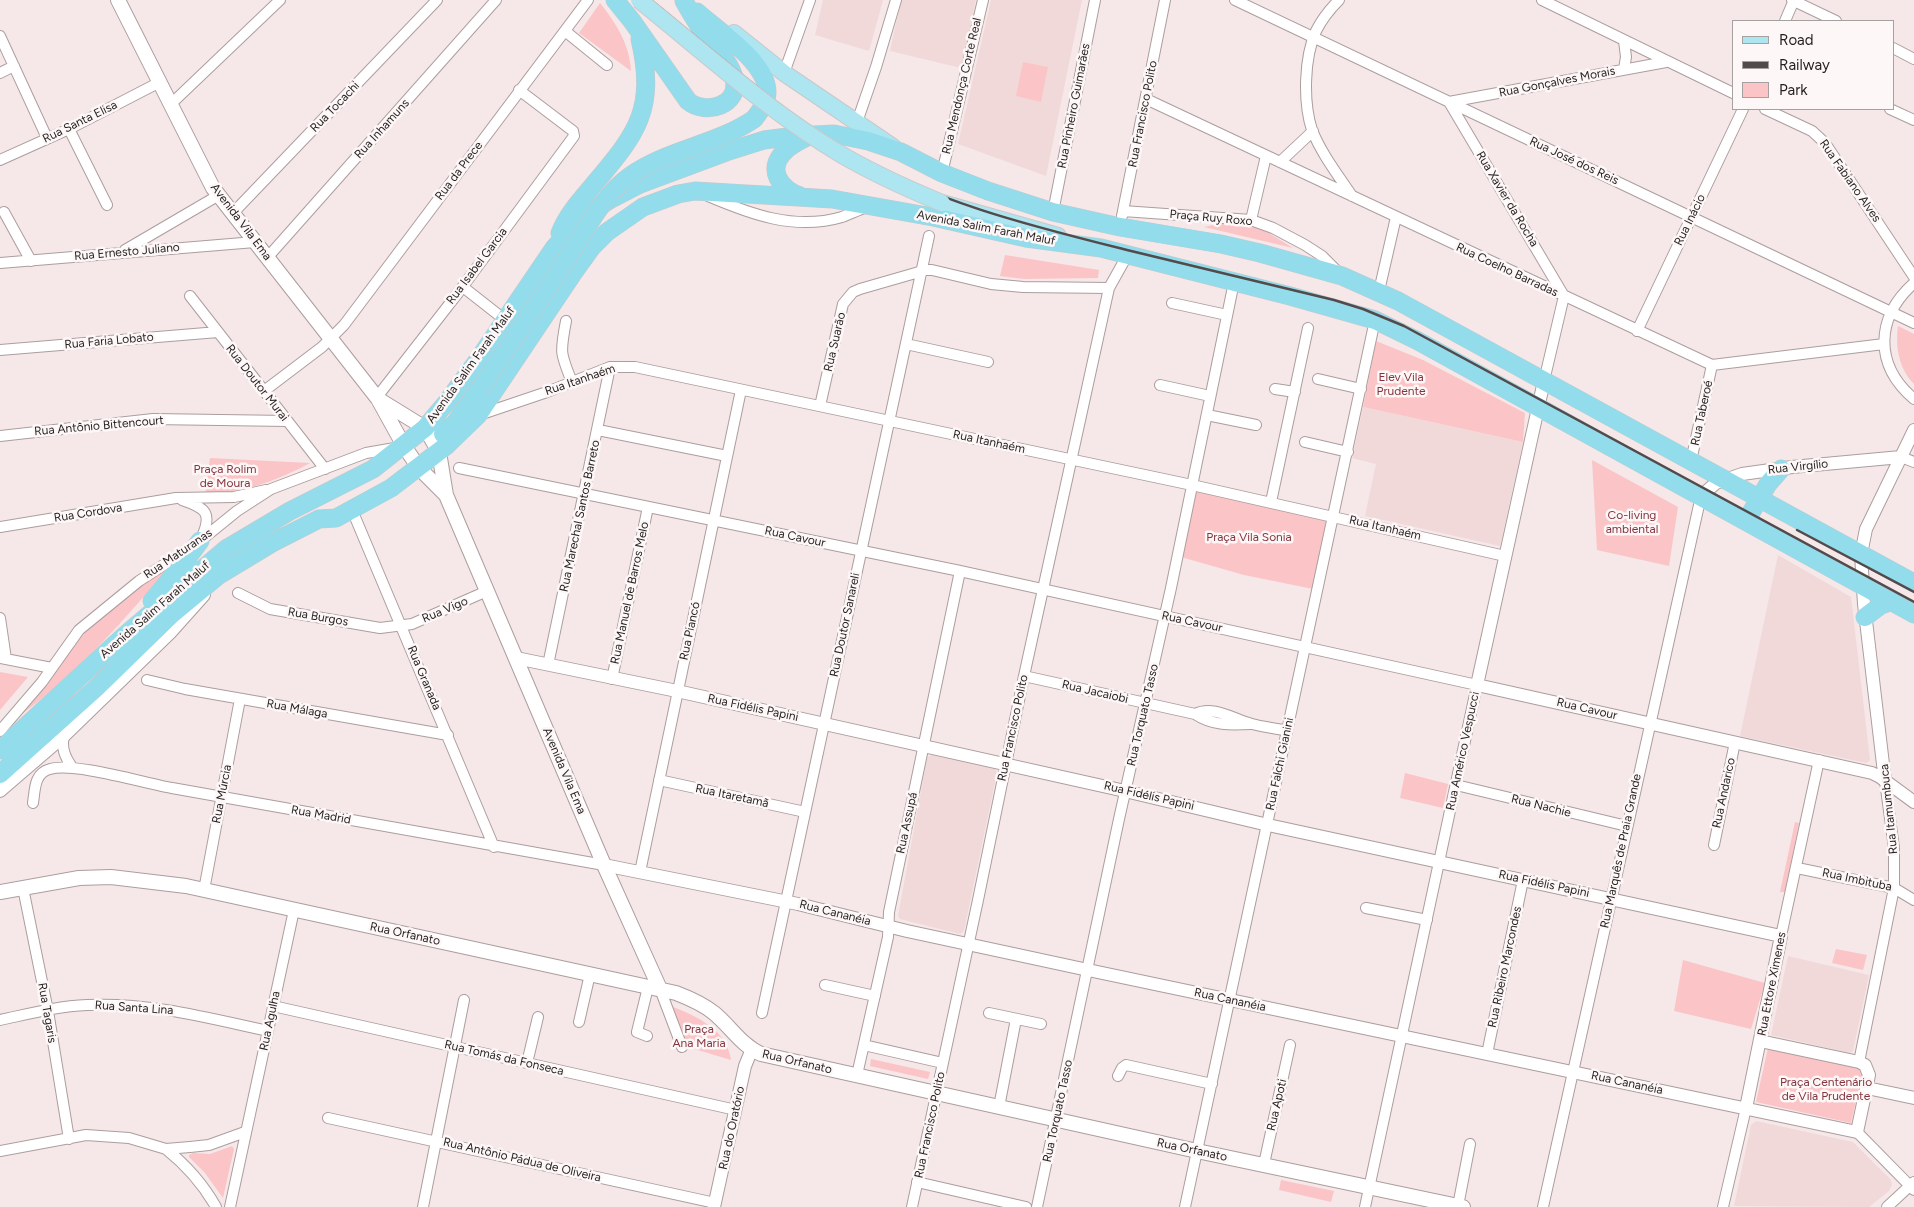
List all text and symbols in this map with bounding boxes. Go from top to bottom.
street label: Rua Mendonça Corte Real [939,16,985,156]
legend [1732,20,1894,110]
text: Road [1779,31,1814,49]
street label: Rua Pinheiro Guimarães [1055,42,1093,170]
text: Railway [1779,56,1830,74]
street label: Rua Francisco Polito [1126,59,1160,169]
street label: Rua Gonçalves Morais [1498,64,1616,100]
street label: Rua Tocachi [307,79,363,135]
text: Park [1779,81,1808,99]
street label: Rua Inhamuns [351,96,413,162]
street label: Rua Santa Elisa [40,98,120,146]
street label: Rua José dos Reis [1527,134,1621,188]
street label: Rua Fabiano Alves [1816,137,1884,225]
street label: Rua da Prece [432,139,486,203]
street label: Rua Xavier da Rocha [1473,149,1541,249]
street label: Avenida Vila Ema [207,181,275,263]
street label: Rua Inácio [1671,192,1709,248]
street label: Praça Ruy Roxo [1169,207,1253,229]
street label: Avenida Salim Farah Maluf [916,208,1056,248]
street label: Rua Isabel Garcia [444,225,510,307]
street label: Rua Ernesto Juliano [74,240,180,264]
street label: Rua Coelho Barradas [1454,240,1560,300]
street label: Avenida Salim Farah Maluf [424,304,518,426]
street label: Rua Suarão [821,311,849,373]
street label: Rua Faria Lobato [64,330,154,352]
street label: Rua Doutor Murai [223,342,291,424]
street label: Rua Itanhaém [543,361,617,399]
park label: Elev Vila Prudente [1377,370,1425,398]
street label: Rua Taberoé [1688,379,1716,447]
street label: Rua Antônio Bittencourt [34,413,164,439]
street label: Rua Itanhaém [952,427,1026,457]
street label: Rua Marechal Santos Barreto [557,439,603,593]
street label: Rua Virgílio [1767,457,1829,477]
park label: Praça Rolim de Moura [194,462,256,490]
street label: Rua Cordova [53,500,123,526]
park label: Co-living ambiental [1606,508,1658,536]
street label: Rua Itanhaém [1348,513,1422,543]
street label: Rua Manuel de Barros Melo [608,521,652,665]
street label: Rua Cavour [763,524,827,550]
street label: Rua Maturanas [141,526,215,582]
park label: Praça Vila Sonia [1206,530,1292,544]
street label: Avenida Salim Farah Maluf [97,558,213,662]
street label: Rua Doutor Sanareli [827,572,863,678]
street label: Rua Vigo [420,594,470,626]
street label: Rua Piancó [677,601,703,661]
street label: Rua Burgos [287,605,349,629]
street label: Rua Cavour [1160,609,1224,635]
street label: Rua Granada [404,644,444,712]
street label: Rua Torquato Tasso [1124,662,1162,768]
street label: Rua Francisco Polito [995,673,1031,783]
street label: Rua Jacaiobi [1060,677,1130,707]
street label: Rua Américo Vespucci [1443,690,1483,812]
street label: Rua Fidélis Papini [706,691,800,725]
street label: Rua Cavour [1555,695,1619,723]
street label: Rua Málaga [265,697,329,721]
street label: Rua Falchi Gianini [1263,716,1297,812]
street label: Avenida Vila Ema [539,726,589,816]
street label: Rua Andarico [1710,757,1738,829]
street label: Rua Múrcia [209,763,235,825]
street label: Rua Itamumbuca [1877,763,1901,855]
street label: Rua Marquês de Praia Grande [1598,773,1644,929]
street label: Rua Fidélis Papini [1102,779,1196,813]
street label: Rua Itaretamã [694,781,770,811]
street label: Rua Assupá [893,791,921,855]
street label: Rua Nachie [1510,792,1572,820]
street label: Rua Madrid [290,803,352,827]
street label: Rua Imbituba [1821,866,1893,894]
street label: Rua Fidélis Papini [1497,867,1591,901]
street label: Rua Cananéia [798,897,872,929]
street label: Rua Ribeiro Marcondes [1485,905,1525,1029]
street label: Rua Orfanato [369,920,441,948]
street label: Rua Ettore Ximenes [1755,931,1789,1037]
street label: Rua Tagaris [35,982,59,1044]
street label: Rua Cananéia [1193,985,1267,1015]
street label: Rua Agulha [257,990,283,1052]
street label: Rua Santa Lina [94,998,174,1018]
park label: Praça Ana Maria [672,1022,726,1050]
street label: Rua Tomás da Fonseca [443,1037,565,1079]
street label: Rua Orfanato [761,1047,833,1077]
street label: Rua Torquato Tasso [1040,1058,1076,1164]
street label: Rua Cananéia [1590,1068,1664,1098]
street label: Rua Francisco Polito [912,1070,948,1180]
park label: Praça Centenário de Vila Prudente [1780,1075,1872,1103]
street label: Rua Apoti [1264,1078,1290,1132]
street label: Rua do Oratório [716,1085,748,1171]
street label: Rua Antônio Pádua de Oliveira [442,1135,602,1185]
street label: Rua Orfanato [1156,1136,1228,1164]

